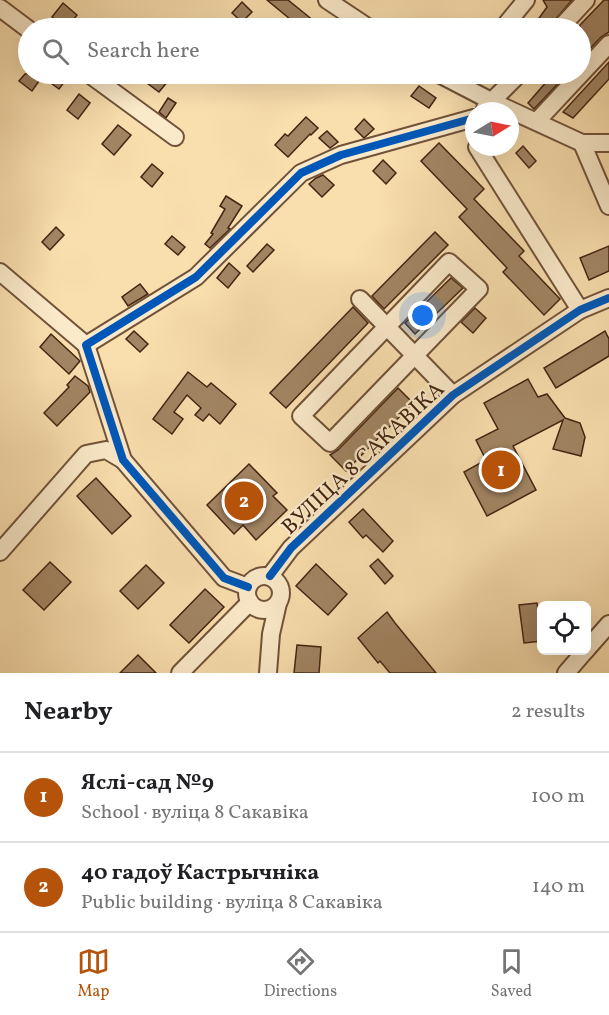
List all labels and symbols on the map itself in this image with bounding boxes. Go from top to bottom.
north arrow [465,102,519,156]
your location [408,301,437,330]
street label: ВУЛІЦА 8 САКАВІКА [275,375,452,543]
pin: 1 [482,448,520,492]
pin: 2 [224,478,264,524]

